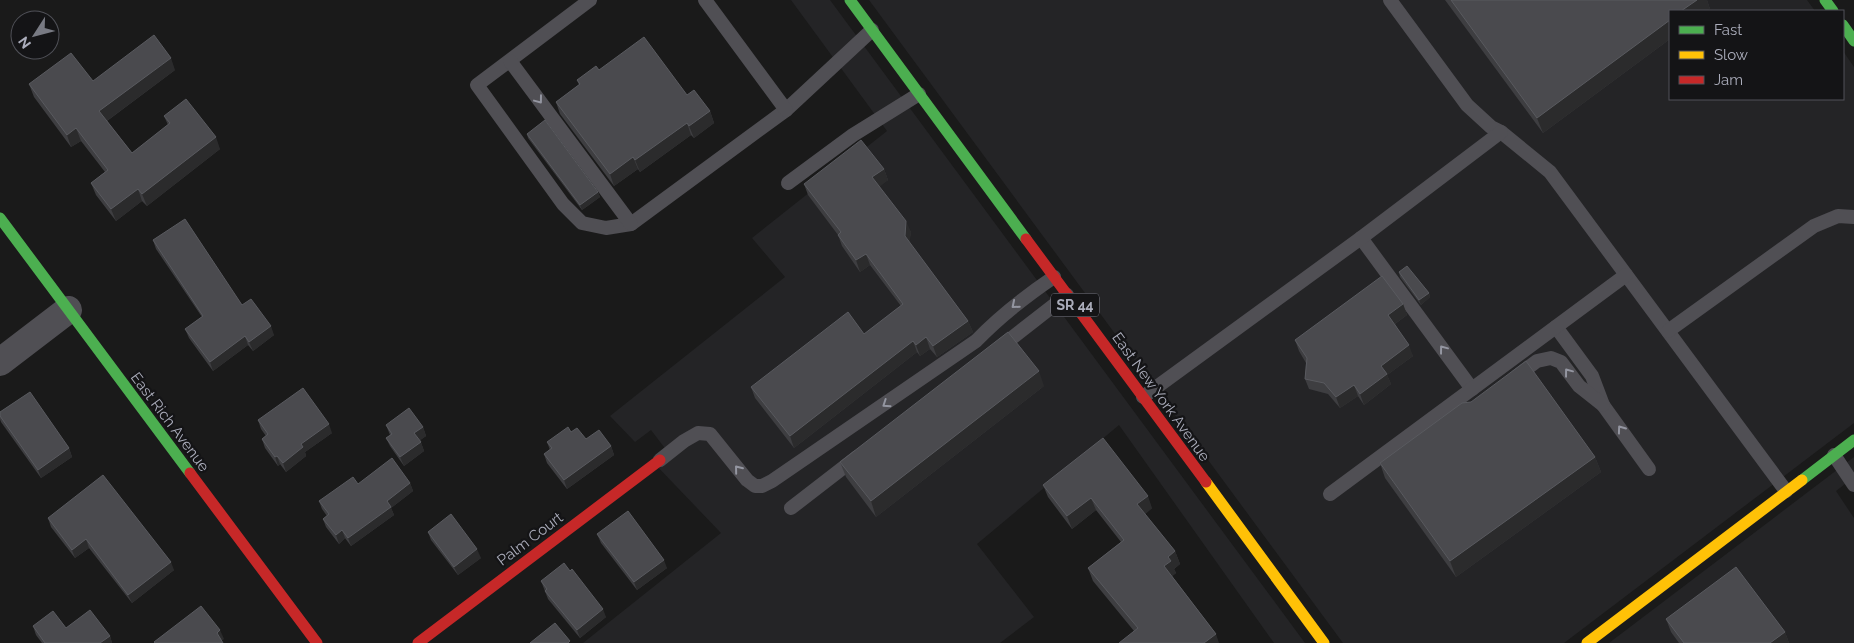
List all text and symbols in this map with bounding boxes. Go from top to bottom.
north arrow [10,10,60,60]
legend [1669,10,1844,100]
text: Fast [1714,21,1742,39]
text: N [15,34,34,52]
text: Slow [1714,46,1748,64]
text: Jam [1714,71,1743,89]
one-way arrow [533,94,542,104]
road number: SR 44 [1051,294,1099,316]
one-way arrow [1011,300,1020,309]
street label: East New York Avenue [1108,329,1214,465]
one-way arrow [1441,346,1449,355]
one-way arrow [1565,368,1574,378]
street label: East Rich Avenue [127,369,213,475]
one-way arrow [882,398,892,407]
one-way arrow [1618,425,1627,435]
one-way arrow [735,466,743,475]
street label: Palm Court [494,508,566,570]

